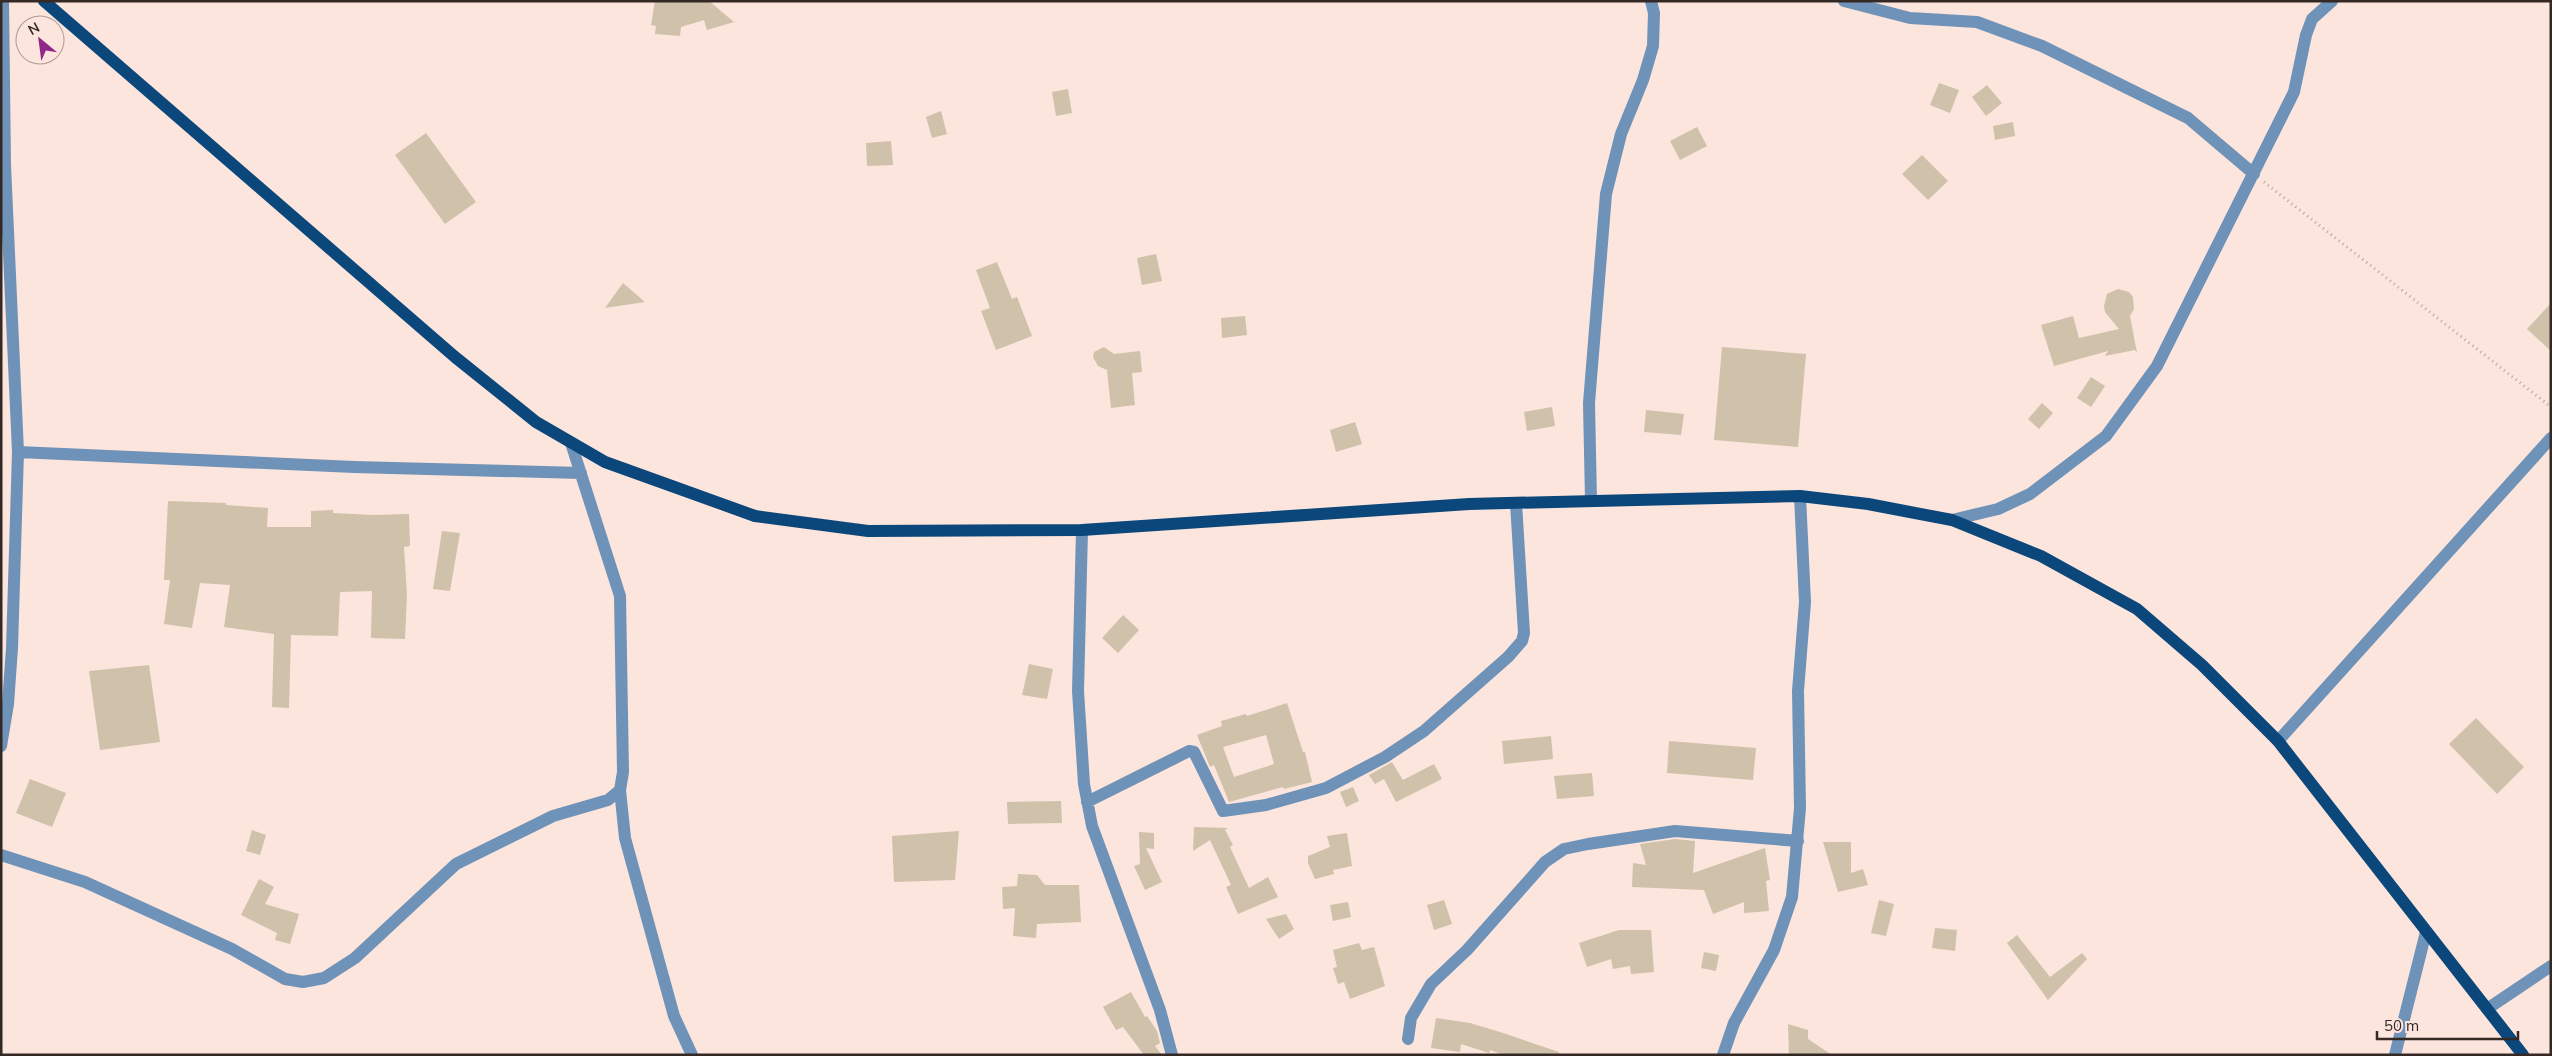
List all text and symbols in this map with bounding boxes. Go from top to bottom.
north arrow [15,15,65,65]
text: N [25,18,43,39]
scale bar [2377,1008,2518,1040]
text: 50 m [2384,1016,2419,1035]

